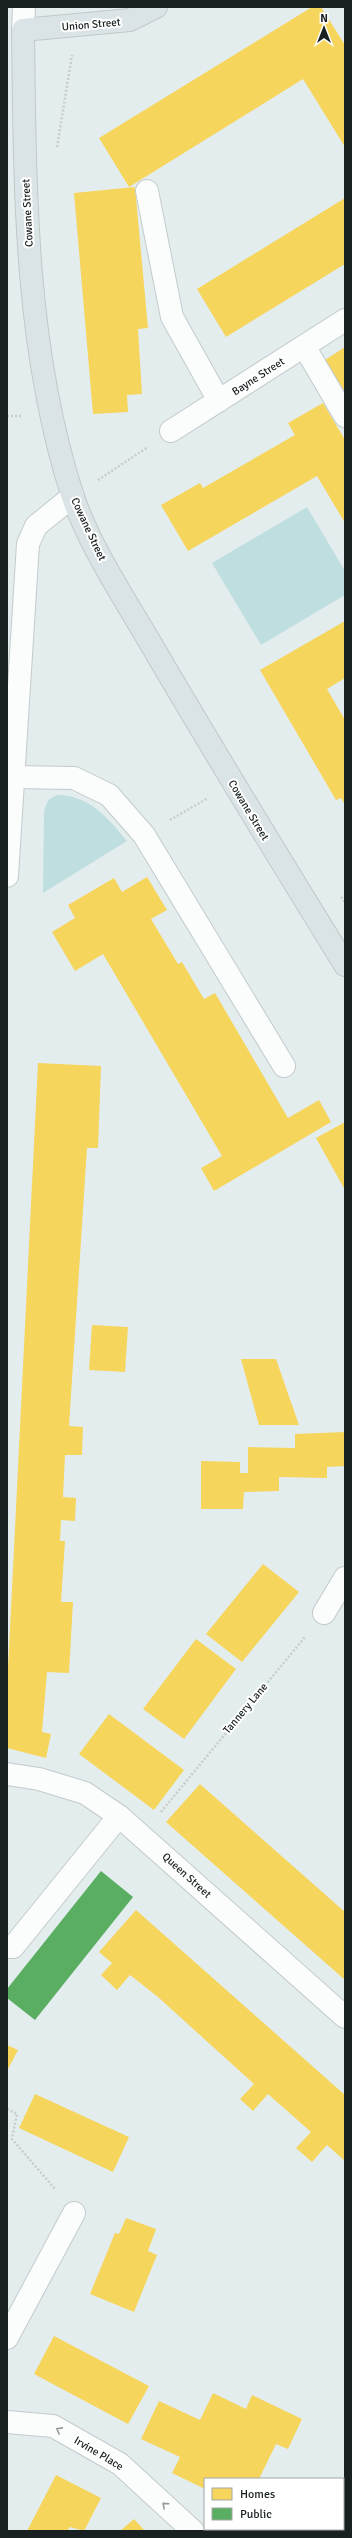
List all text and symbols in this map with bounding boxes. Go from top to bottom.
north arrow [304,8,344,48]
text: N [320,12,328,25]
street label: Union Street [61,15,121,34]
street label: Cowane Street [19,178,36,247]
street label: Bayne Street [230,355,287,398]
street label: Cowane Street [68,496,109,563]
street label: Cowane Street [225,778,272,843]
street label: Tannery Lane [220,1680,270,1736]
street label: Queen Street [160,1850,214,1901]
one-way arrow [56,2427,63,2434]
street label: Irvine Place [72,2434,126,2473]
legend [204,2478,344,2530]
text: Homes [240,2487,275,2502]
one-way arrow [162,2502,169,2509]
text: Public [240,2507,272,2522]

